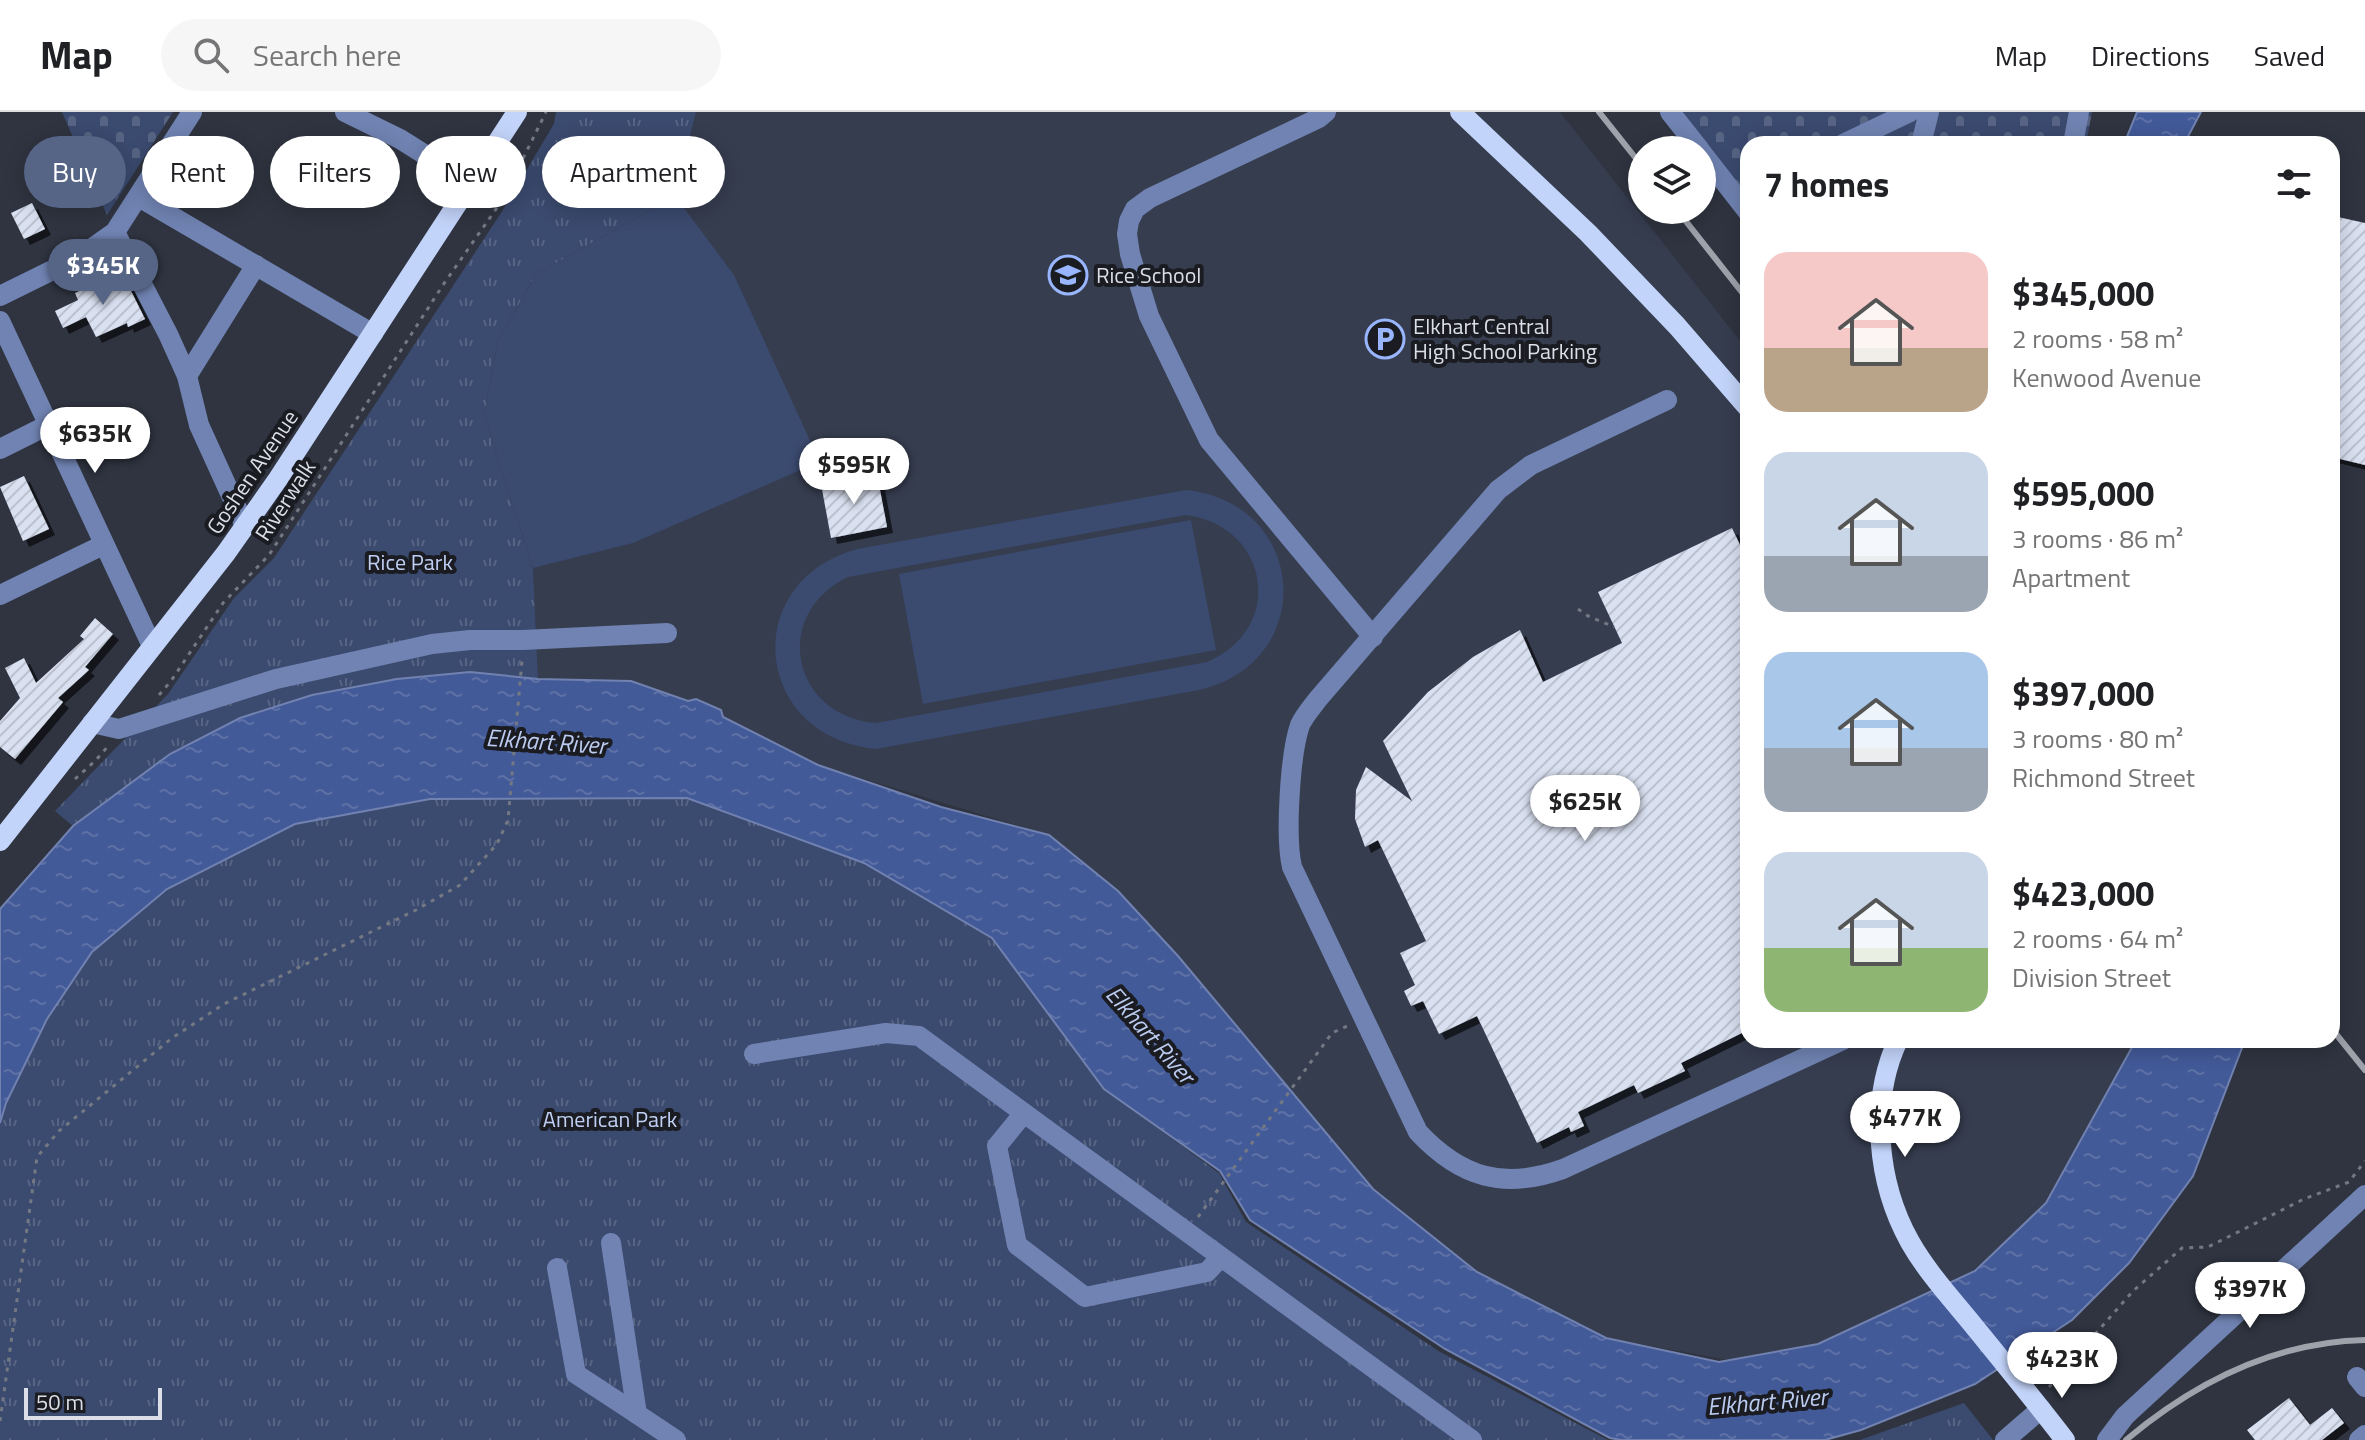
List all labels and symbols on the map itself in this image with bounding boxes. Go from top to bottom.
pin: $345K [47,239,159,307]
school or university icon: Rice School [1047,254,1089,296]
place label: Rice School [1096,258,1201,292]
place label: Elkhart Central High School Parking [1413,309,1597,368]
parking icon: Elkhart Central High School Parking [1364,318,1406,360]
street label: Goshen Avenue [198,403,306,541]
pin: $635K [39,407,151,475]
pin: $595K [798,438,910,506]
street label: Riverwalk [246,452,324,547]
park label: Rice Park [367,545,453,579]
water label: Elkhart River [485,719,611,763]
pin: $625K [1529,775,1641,843]
water label: Elkhart River [1098,977,1206,1094]
pin: $477K [1849,1091,1961,1159]
park label: American Park [543,1102,678,1136]
pin: $397K [2194,1262,2306,1330]
pin: $423K [2006,1332,2118,1400]
water label: Elkhart River [1705,1378,1832,1424]
scale bar [24,1384,162,1420]

